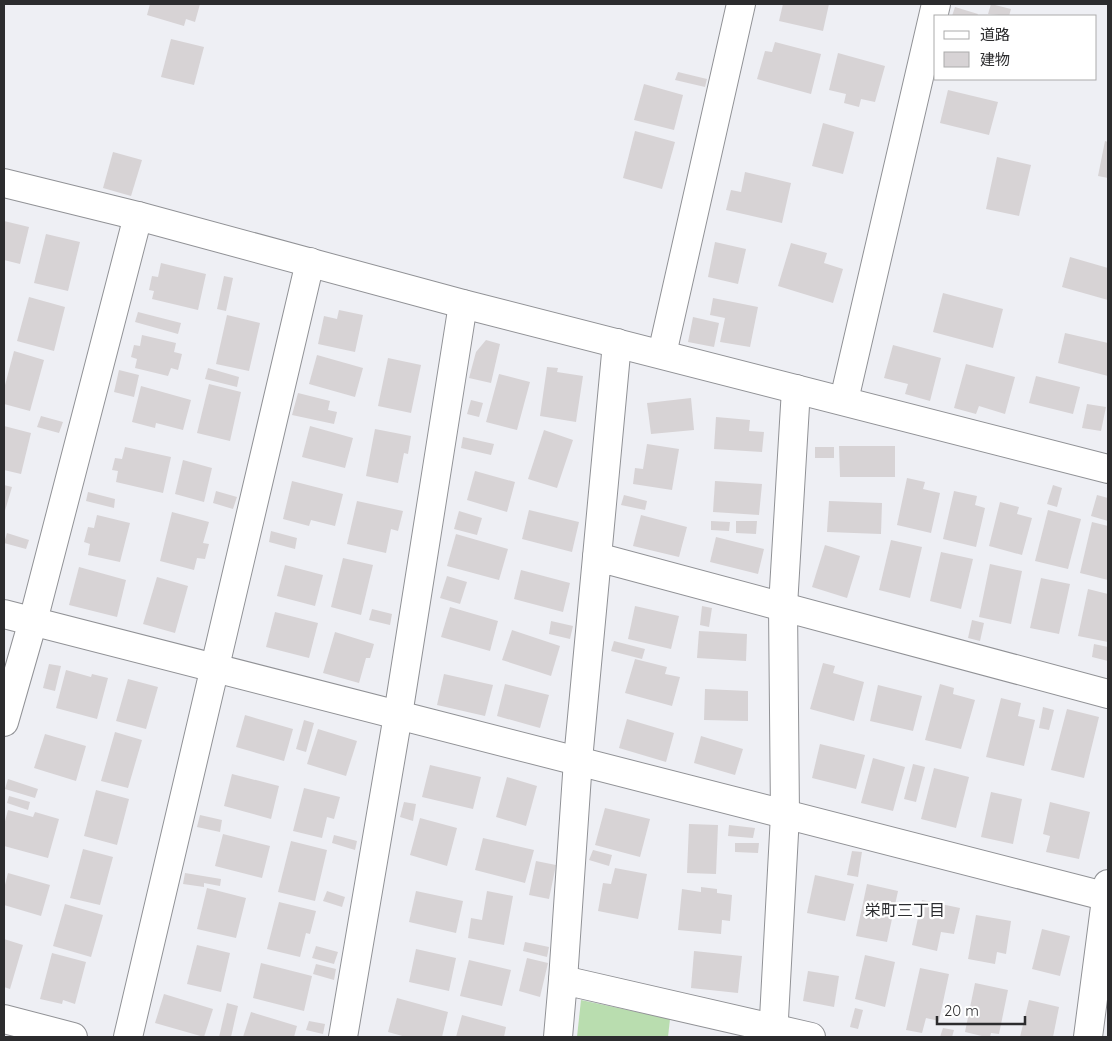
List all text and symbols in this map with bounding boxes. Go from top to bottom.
legend [934,15,1097,80]
text: 道路 [980,25,1010,44]
text: 建物 [980,50,1010,69]
district label: 栄町三丁目 [865,900,945,920]
scale bar [937,994,1024,1026]
text: 20 m [944,1001,979,1020]

